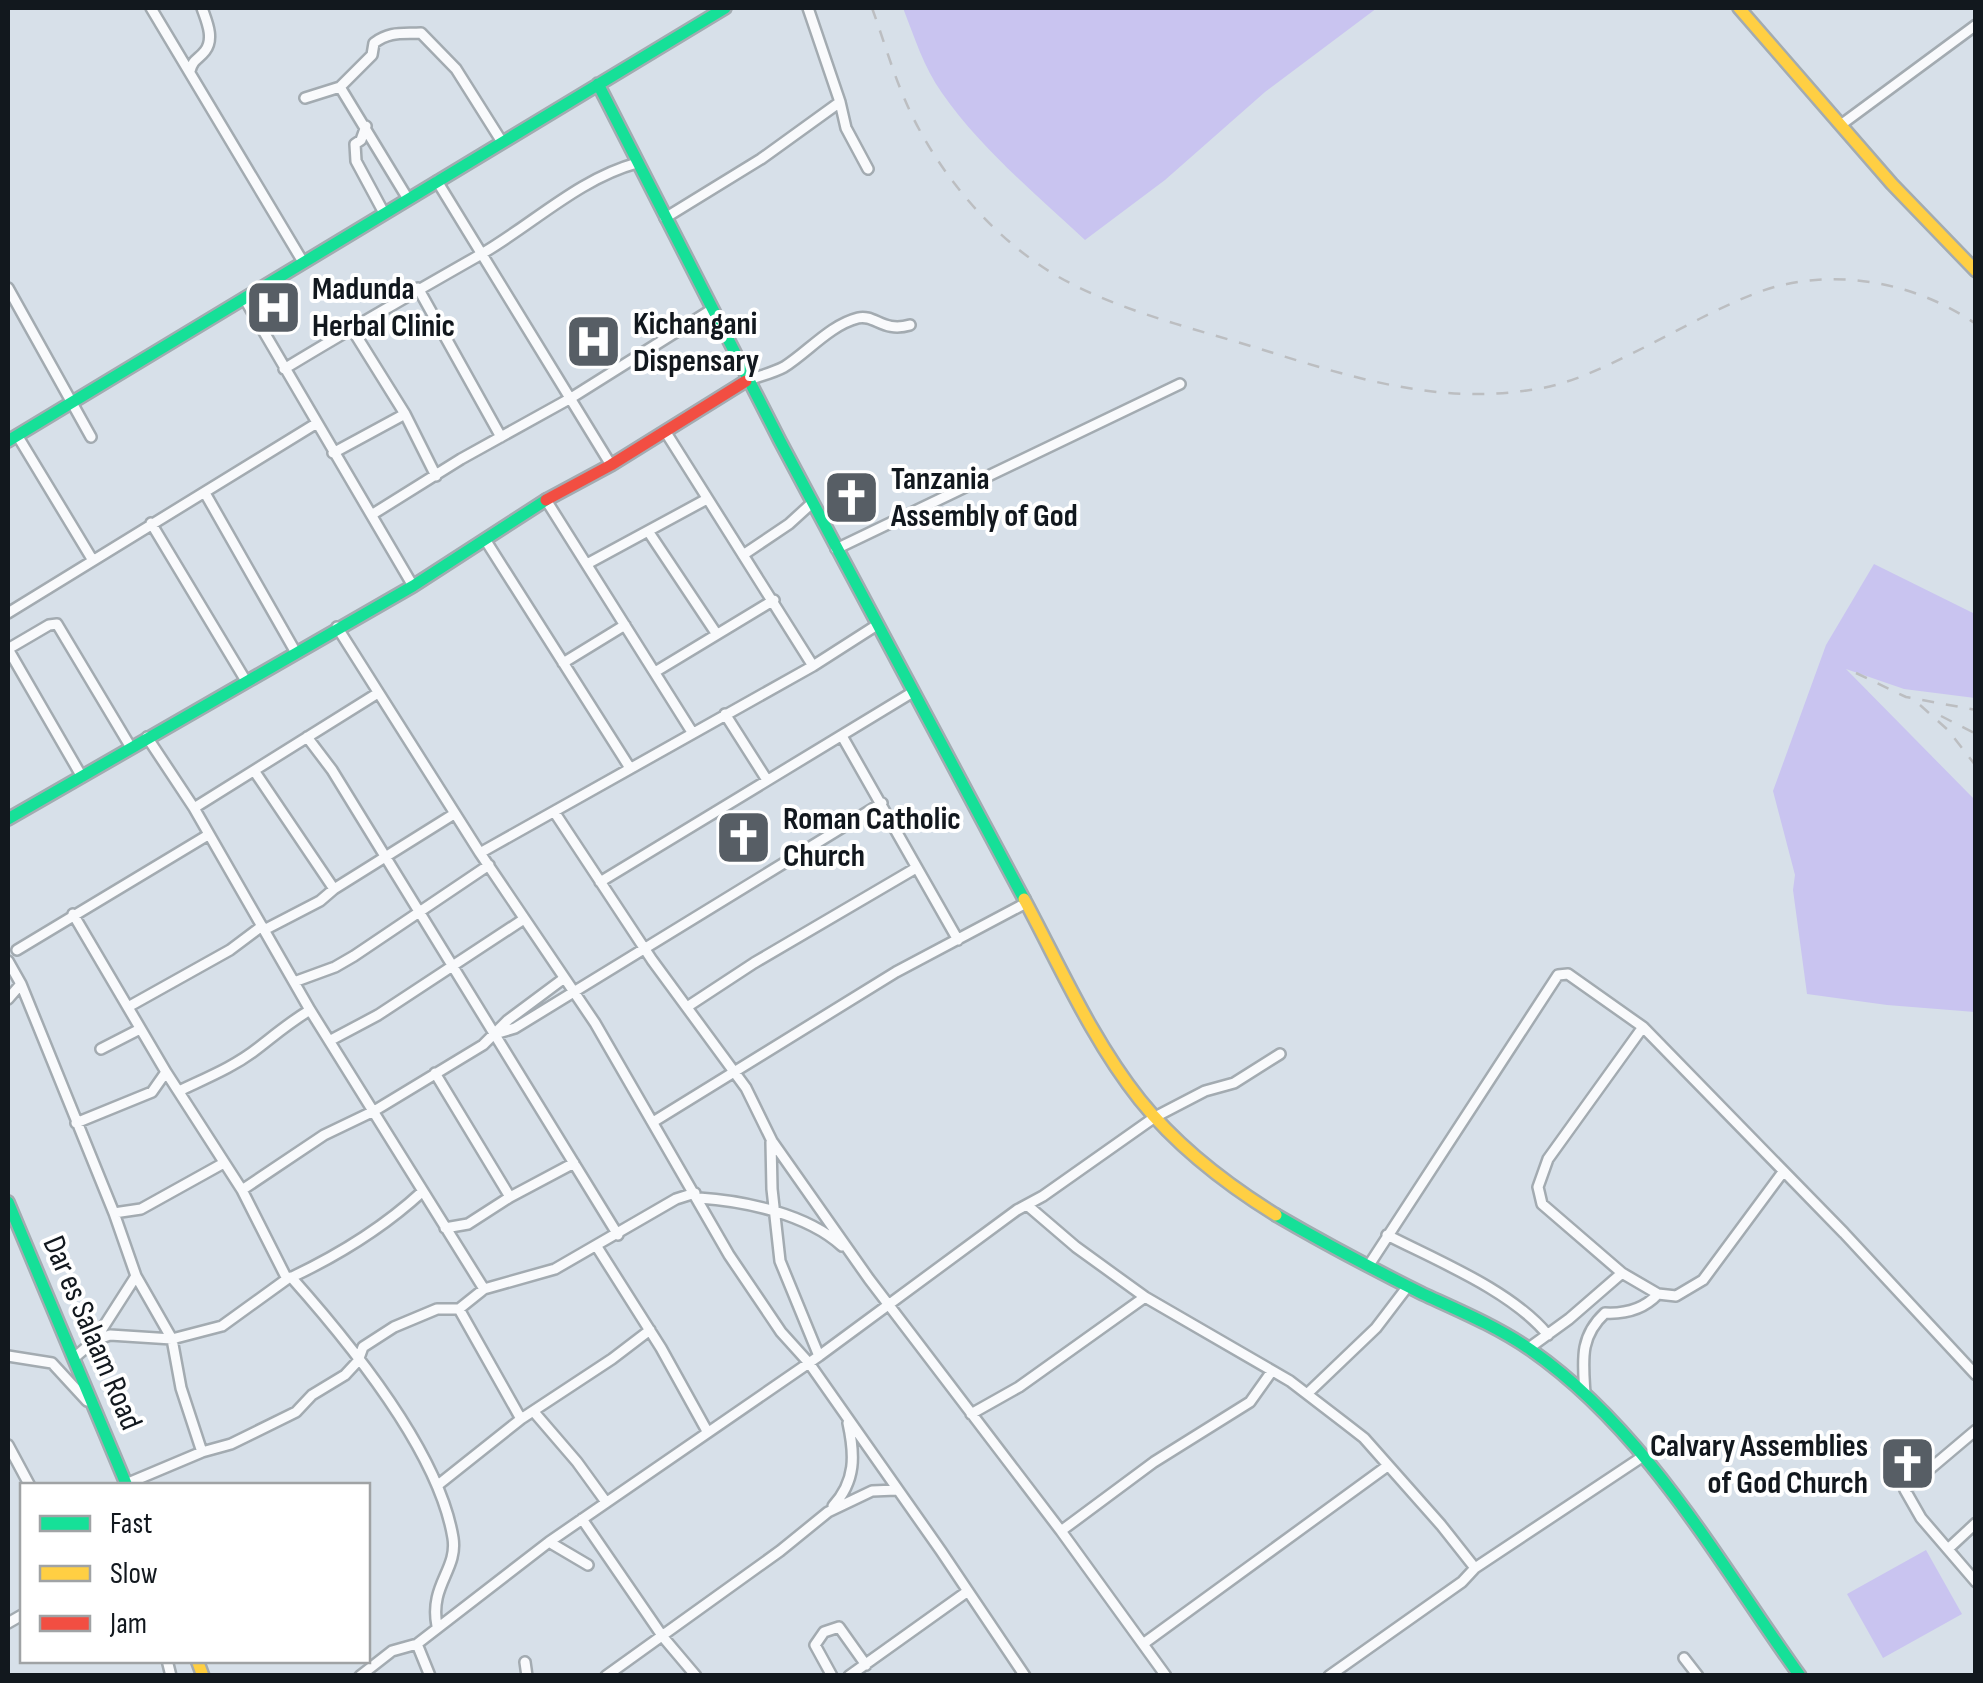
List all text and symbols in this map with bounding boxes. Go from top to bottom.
place label: Madunda Herbal Clinic [312,270,455,346]
hospital icon: Madunda Herbal Clinic [243,277,303,337]
place label: Kichangani Dispensary [633,305,759,381]
hospital icon: Kichangani Dispensary [564,312,624,372]
place label: Tanzania Assembly of God [890,460,1078,536]
church icon: Tanzania Assembly of God [822,467,882,527]
place label: Roman Catholic Church [783,800,961,876]
church icon: Roman Catholic Church [714,807,774,867]
street label: Dar es Salaam Road [34,1230,150,1436]
place label: Calvary Assemblies of God Church [1650,1427,1868,1503]
church icon: Calvary Assemblies of God Church [1877,1434,1937,1494]
legend [20,1483,370,1663]
text: Fast [110,1506,152,1542]
text: Slow [110,1556,158,1592]
text: Jam [109,1606,147,1642]

